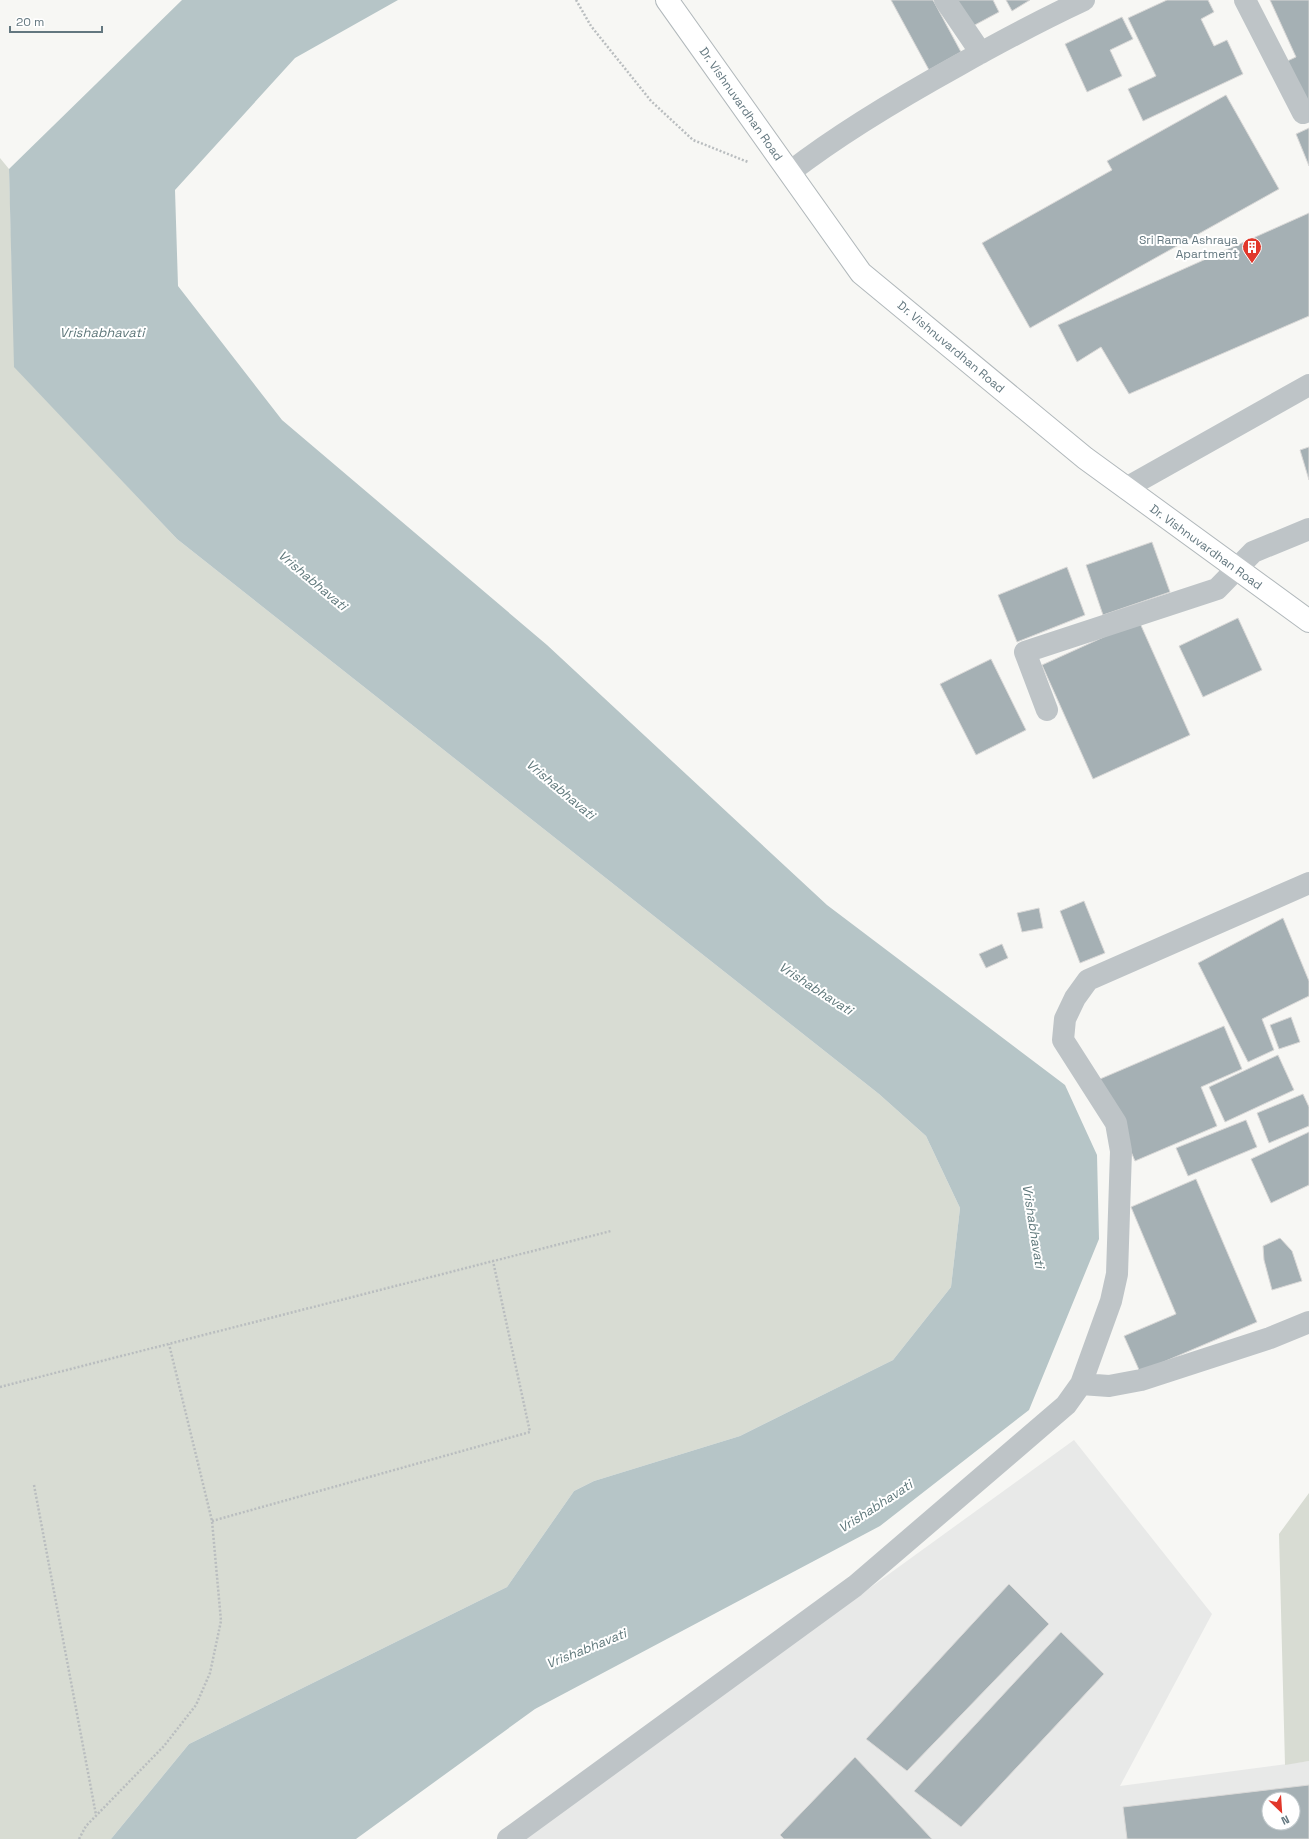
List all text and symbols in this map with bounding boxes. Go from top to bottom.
scale bar [10,8,102,34]
text: 20 m [16,14,44,30]
street label: Dr. Vishnuvardhan Road [696,44,786,164]
place label: Sri Rama Ashraya Apartment [1139,232,1238,262]
building icon: Sri Rama Ashraya Apartment [1241,236,1263,264]
street label: Dr. Vishnuvardhan Road [894,297,1008,397]
water label: Vrishabhavati [60,324,146,341]
street label: Dr. Vishnuvardhan Road [1147,501,1265,593]
water label: Vrishabhavati [275,547,352,615]
water label: Vrishabhavati [523,756,600,824]
water label: Vrishabhavati [776,958,857,1020]
water label: Vrishabhavati [1018,1183,1049,1271]
water label: Vrishabhavati [835,1475,917,1537]
water label: Vrishabhavati [544,1624,630,1672]
north arrow [1261,1791,1301,1831]
text: N [1279,1812,1292,1828]

